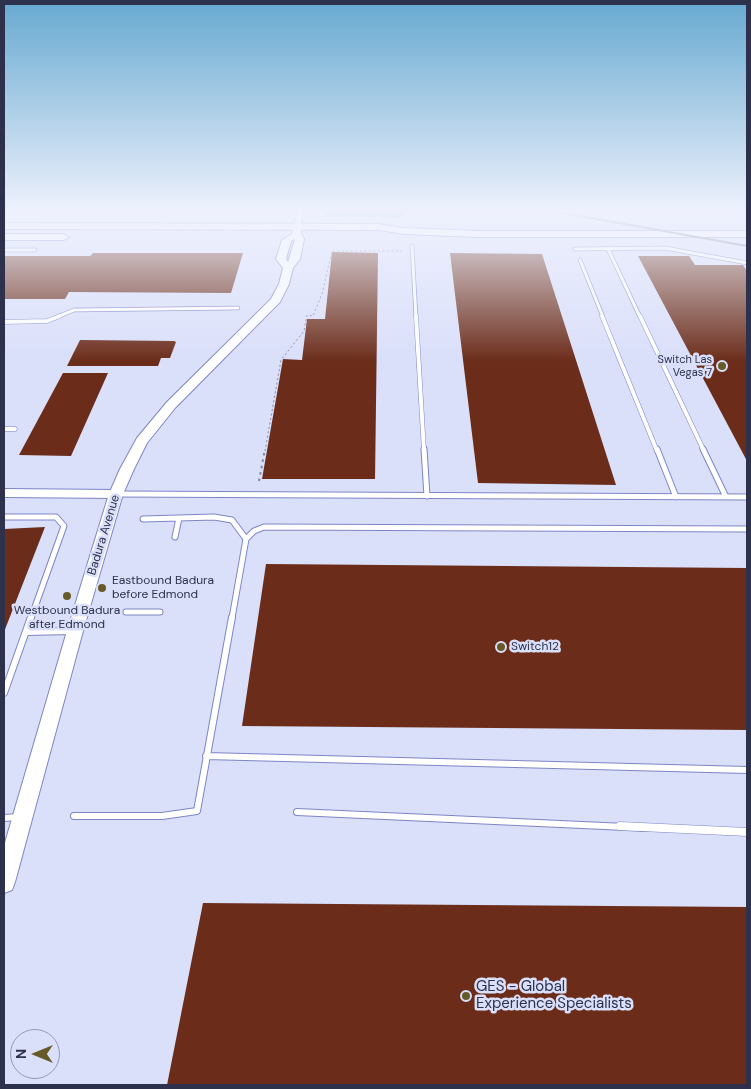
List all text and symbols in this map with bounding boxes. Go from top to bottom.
place label: Switch Las Vegas 7 [658,353,712,379]
marker: Switch Las Vegas 7 [716,360,728,372]
street label: Badura Avenue [85,493,123,577]
place label: Eastbound Badura before Edmond [112,574,214,602]
marker: Eastbound Badura before Edmond [96,582,108,594]
marker: Westbound Badura after Edmond [61,590,73,602]
place label: Westbound Badura after Edmond [14,604,120,632]
place label: Switch12 [511,640,559,654]
marker: Switch12 [495,641,507,653]
place label: GES - Global Experience Specialists [476,978,632,1013]
marker: GES - Global Experience Specialists [460,990,472,1002]
north arrow [10,1029,60,1079]
text: N [12,1049,30,1059]

